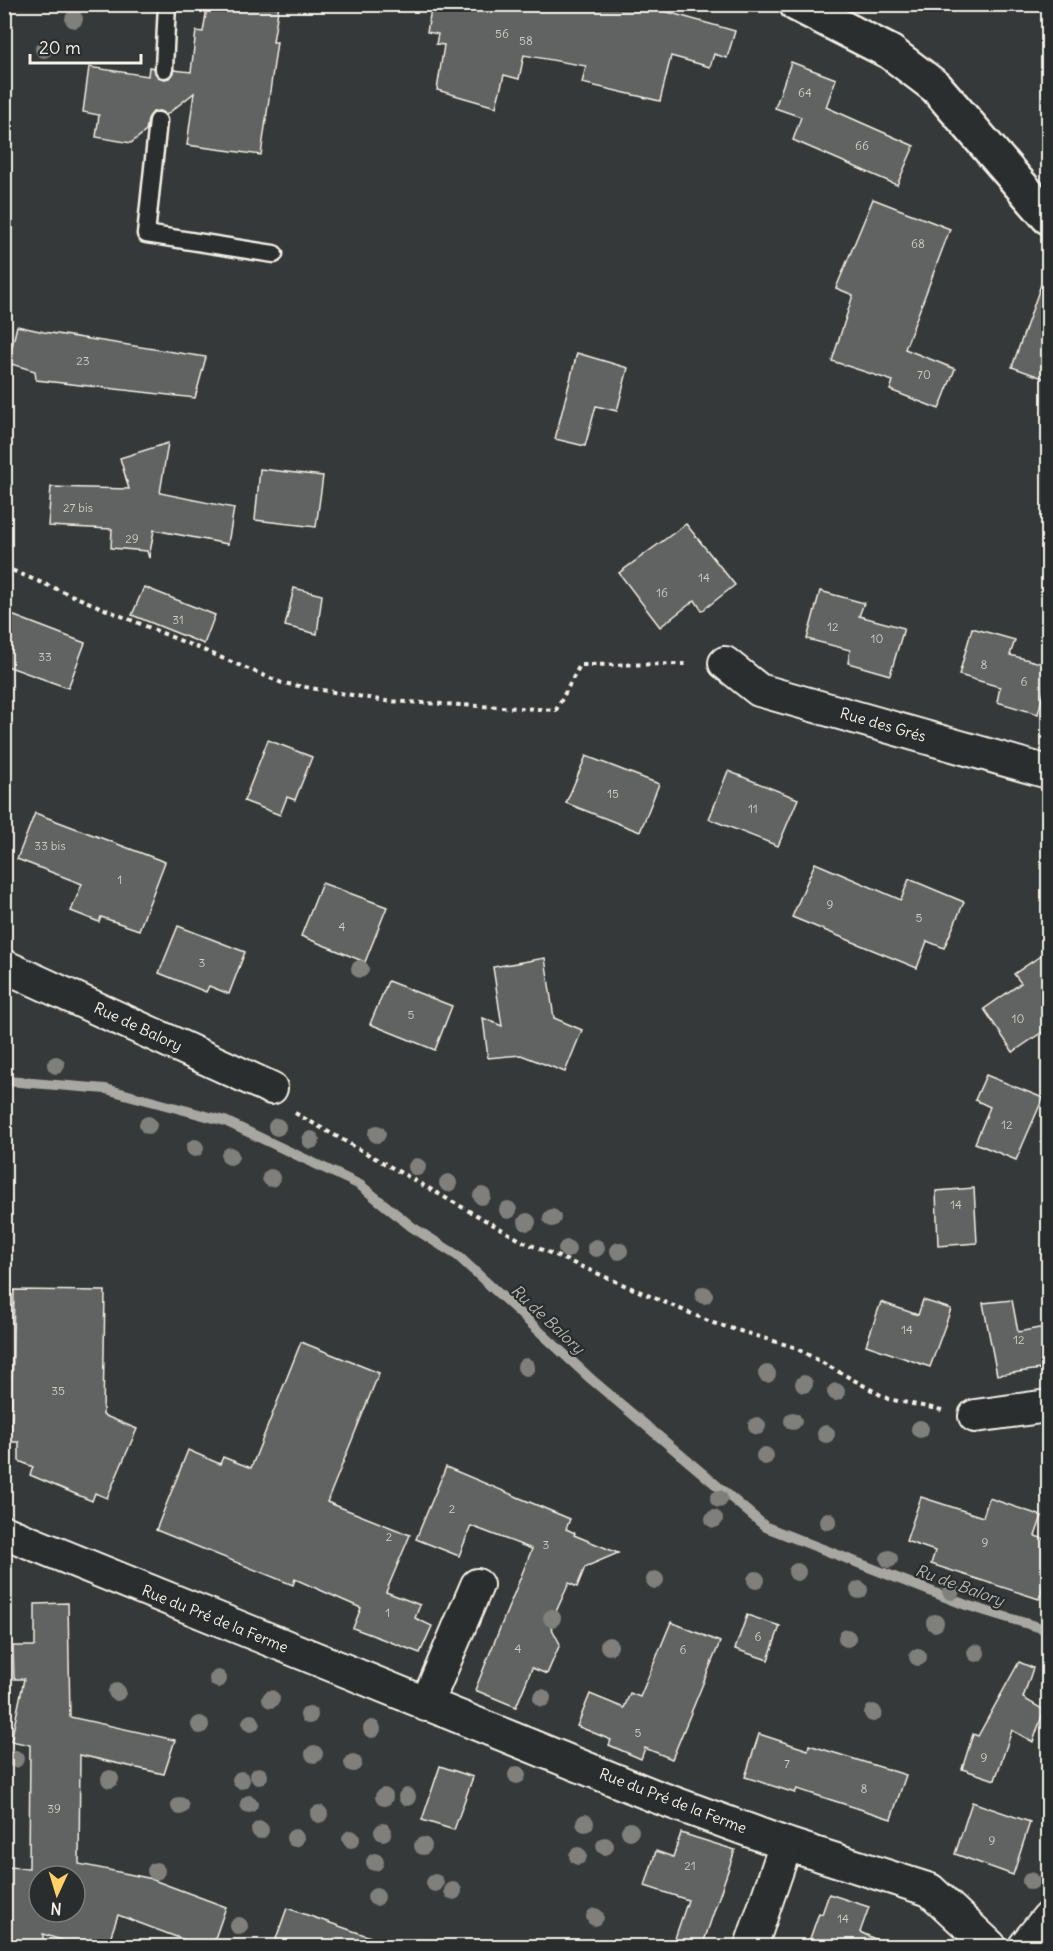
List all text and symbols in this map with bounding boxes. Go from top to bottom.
house number: 56 [495,26,509,41]
scale bar [30,27,141,65]
house number: 58 [519,33,533,48]
text: 20 m [39,36,81,59]
house number: 64 [798,85,812,100]
house number: 66 [855,138,869,153]
house number: 68 [911,236,925,251]
house number: 23 [76,353,90,368]
house number: 70 [917,367,931,382]
house number: 27 bis [63,500,93,515]
house number: 29 [125,531,139,546]
house number: 14 [698,570,710,585]
house number: 16 [656,585,668,600]
house number: 31 [172,612,184,627]
house number: 12 [827,619,839,634]
house number: 10 [871,631,883,646]
house number: 33 [38,649,52,664]
house number: 8 [981,657,988,672]
house number: 6 [1021,674,1028,689]
street label: Rue des Grés [838,703,928,746]
house number: 15 [607,786,619,801]
house number: 11 [748,801,758,816]
house number: 33 bis [34,838,66,853]
house number: 1 [118,872,122,887]
house number: 9 [827,897,834,912]
house number: 5 [916,910,923,925]
house number: 4 [339,919,346,934]
house number: 3 [199,955,206,970]
street label: Rue de Balory [91,998,185,1055]
house number: 5 [408,1007,415,1022]
house number: 10 [1012,1011,1024,1026]
house number: 12 [1001,1117,1013,1132]
house number: 14 [950,1197,962,1212]
water label: Ru de Balory [507,1280,590,1359]
house number: 14 [901,1322,913,1337]
house number: 12 [1013,1332,1025,1347]
house number: 35 [51,1383,65,1398]
house number: 2 [449,1501,456,1516]
house number: 2 [386,1529,393,1544]
house number: 9 [982,1535,989,1550]
house number: 3 [543,1537,550,1552]
water label: Ru de Balory [913,1560,1009,1611]
street label: Rue du Pré de la Ferme [139,1580,291,1657]
house number: 1 [386,1605,390,1620]
house number: 6 [755,1629,762,1644]
house number: 4 [515,1641,522,1656]
house number: 6 [680,1642,687,1657]
house number: 5 [635,1725,642,1740]
house number: 9 [981,1750,988,1765]
house number: 7 [784,1756,790,1771]
street label: Rue du Pré de la Ferme [597,1764,750,1837]
house number: 8 [861,1781,868,1796]
house number: 39 [47,1801,61,1816]
house number: 9 [989,1833,996,1848]
house number: 21 [684,1858,696,1873]
north arrow [27,1864,87,1924]
text: N [50,1899,62,1919]
house number: 14 [837,1911,849,1926]

